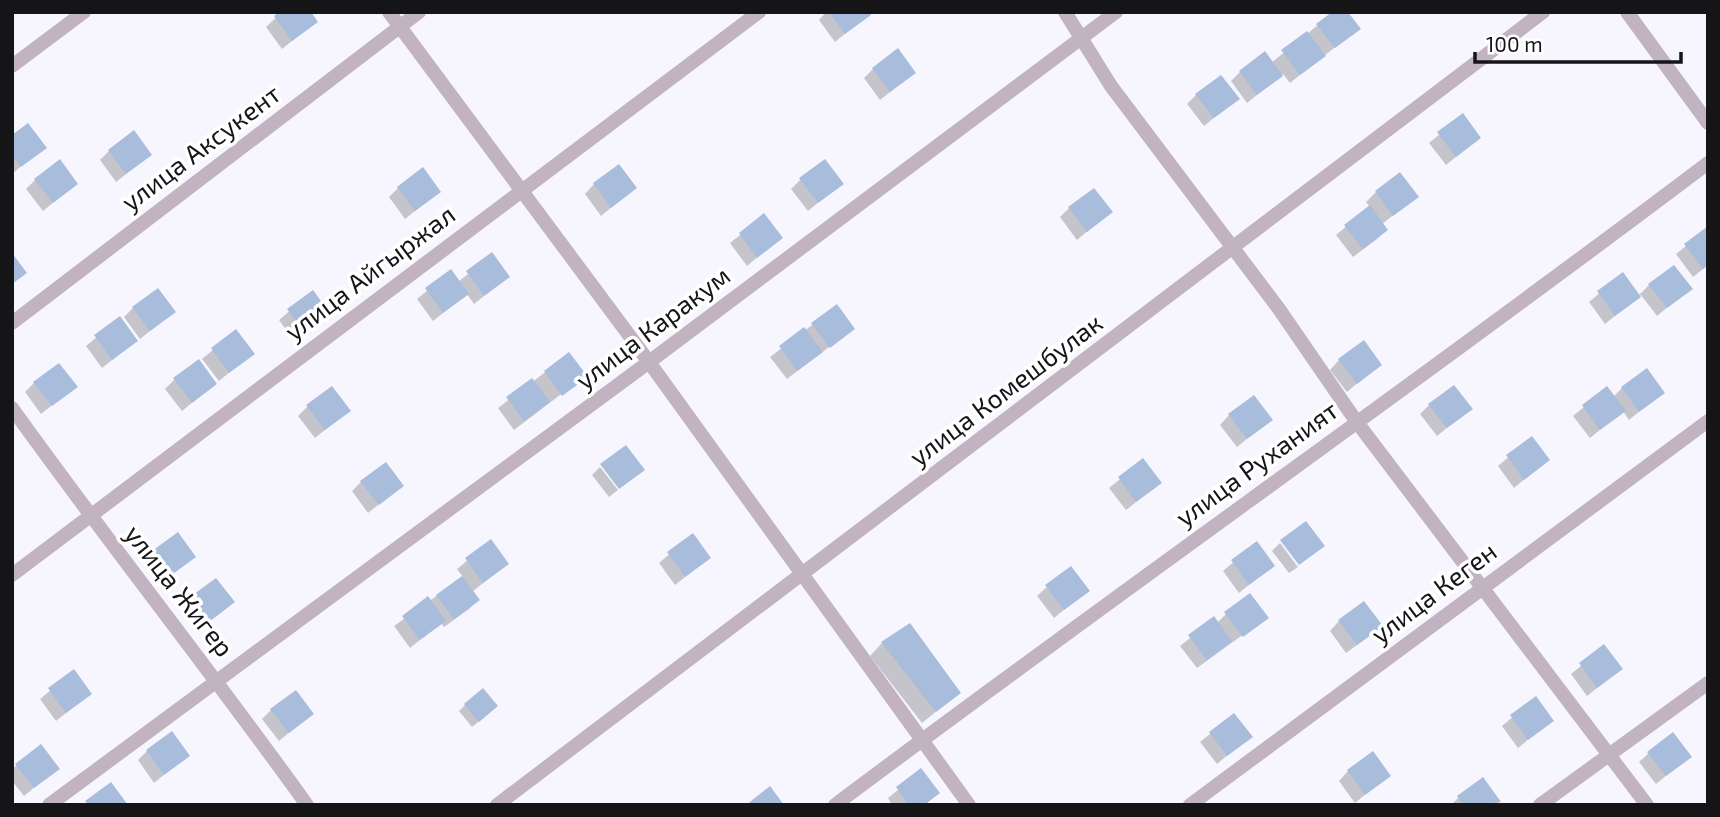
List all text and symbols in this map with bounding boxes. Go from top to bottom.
scale bar [1475,21,1682,65]
text: 100 m [1486,31,1543,56]
street label: улица Аксукент [115,77,286,217]
street label: улица Айгыржал [278,198,461,347]
street label: улица Каракум [569,259,736,396]
street label: улица Комешбулак [902,306,1108,472]
street label: улица Руханият [1169,393,1344,533]
street label: улица Жигер [118,518,241,663]
street label: улица Кеген [1364,535,1502,650]

